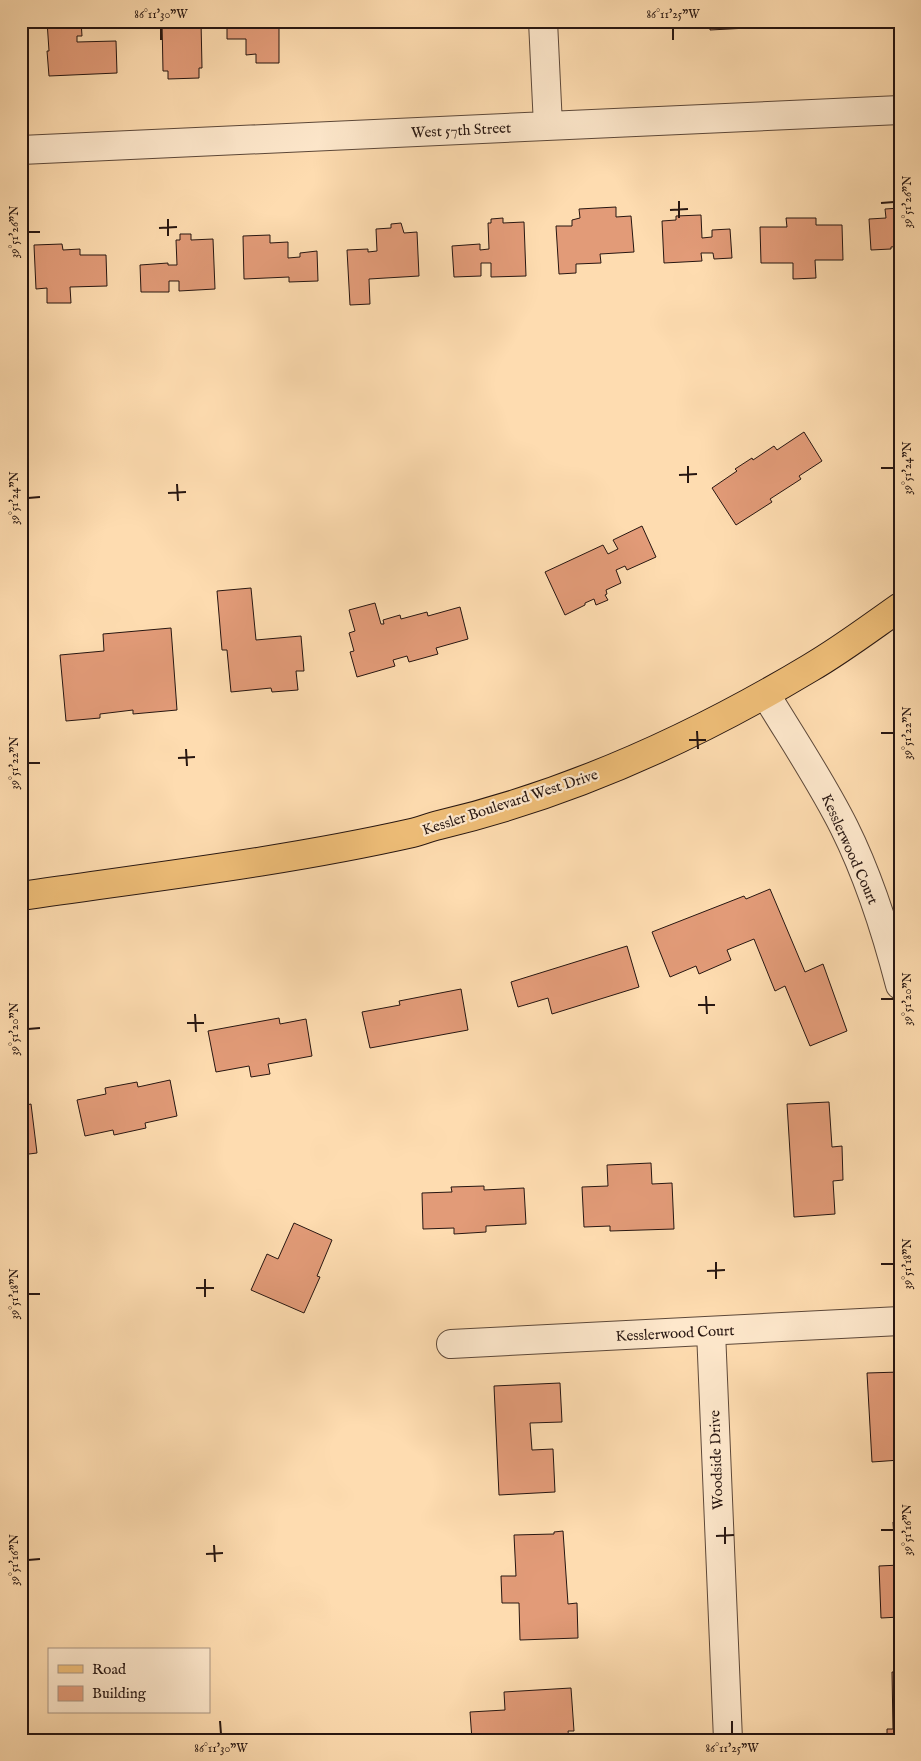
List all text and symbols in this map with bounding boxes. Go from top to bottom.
text: 86°11'30"W [134,7,188,22]
text: 86°11'25"W [646,7,700,22]
street label: West 57th Street [410,118,512,143]
text: 39°51'26"N [900,175,915,228]
text: 39°51'26"N [7,205,22,258]
text: 39°51'24"N [900,441,915,495]
text: 39°51'24"N [7,471,22,525]
text: 39°51'22"N [900,706,915,760]
text: 39°51'22"N [7,736,22,790]
street label: Kessler Boulevard West Drive [420,765,600,840]
street label: Kesslerwood Court [817,791,882,907]
text: 39°51'20"N [900,972,915,1026]
text: 39°51'20"N [7,1002,22,1056]
text: 39°51'18"N [900,1238,915,1290]
text: 39°51'18"N [7,1268,22,1320]
street label: Kesslerwood Court [615,1321,735,1346]
street label: Woodside Drive [705,1410,728,1510]
text: 39°51'16"N [900,1504,915,1556]
text: 39°51'16"N [7,1534,22,1586]
legend [48,1648,210,1714]
text: Road [92,1660,127,1679]
text: Building [92,1684,147,1703]
text: 86°11'30"W [194,1741,248,1756]
text: 86°11'25"W [705,1741,759,1756]

